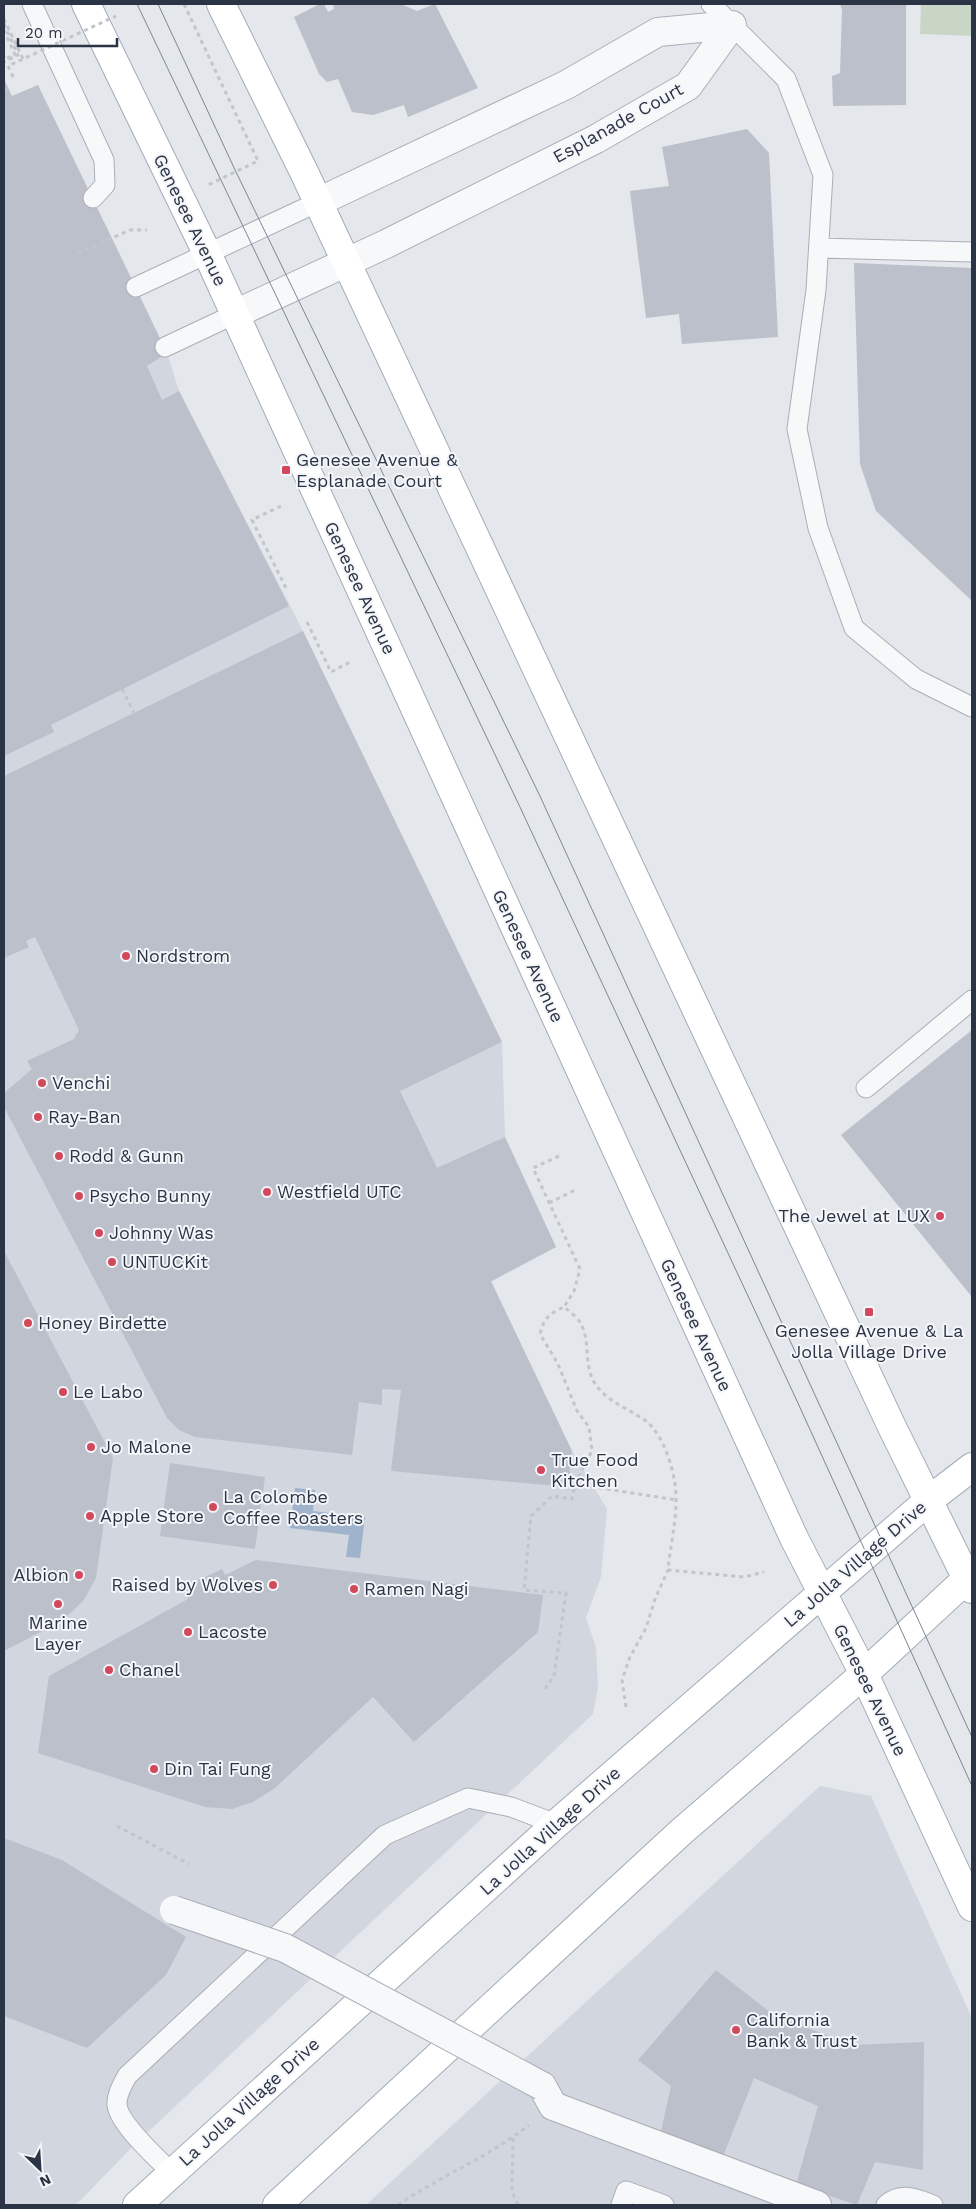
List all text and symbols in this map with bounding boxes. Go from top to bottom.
scale bar [18,15,116,47]
text: 20 m [25,24,63,42]
street label: Esplanade Court [549,78,687,167]
street label: Genesee Avenue [149,150,232,289]
place label: Genesee Avenue & Esplanade Court [296,449,458,491]
marker: Genesee Avenue & Esplanade Court [280,464,292,476]
street label: Genesee Avenue [320,518,400,658]
street label: Genesee Avenue [488,886,568,1026]
place label: Nordstrom [136,945,230,966]
marker: Nordstrom [120,950,132,962]
place label: Venchi [52,1072,110,1093]
marker: Venchi [36,1077,48,1089]
place label: Ray-Ban [48,1106,121,1127]
marker: Ray-Ban [32,1111,44,1123]
place label: Rodd & Gunn [69,1145,184,1166]
marker: Rodd & Gunn [53,1150,65,1162]
place label: Westfield UTC [277,1181,402,1202]
place label: Psycho Bunny [89,1185,211,1206]
marker: Westfield UTC [261,1186,273,1198]
marker: Psycho Bunny [73,1190,85,1202]
place label: The Jewel at LUX [778,1205,930,1226]
marker: The Jewel at LUX [934,1210,946,1222]
place label: Johnny Was [109,1222,214,1243]
marker: Johnny Was [93,1227,105,1239]
place label: UNTUCKit [122,1251,209,1272]
street label: Genesee Avenue [656,1255,736,1395]
marker: UNTUCKit [106,1256,118,1268]
marker: Genesee Avenue & La Jolla Village Drive [863,1306,875,1318]
place label: Honey Birdette [38,1312,167,1333]
marker: Honey Birdette [22,1317,34,1329]
place label: Genesee Avenue & La Jolla Village Drive [775,1320,963,1362]
place label: Le Labo [73,1381,143,1402]
marker: Le Labo [57,1386,69,1398]
place label: Jo Malone [101,1436,191,1457]
marker: Jo Malone [85,1441,97,1453]
place label: True Food Kitchen [551,1449,638,1491]
marker: True Food Kitchen [535,1464,547,1476]
place label: La Colombe Coffee Roasters [223,1486,363,1528]
street label: La Jolla Village Drive [779,1496,930,1631]
marker: La Colombe Coffee Roasters [207,1501,219,1513]
place label: Apple Store [100,1505,204,1526]
marker: Apple Store [84,1510,96,1522]
place label: Albion [14,1564,69,1585]
marker: Albion [73,1569,85,1581]
place label: Raised by Wolves [111,1574,263,1595]
place label: Ramen Nagi [364,1578,469,1599]
marker: Raised by Wolves [267,1579,279,1591]
marker: Ramen Nagi [348,1583,360,1595]
marker: Marine Layer [52,1598,64,1610]
place label: Marine Layer [28,1612,88,1654]
street label: Genesee Avenue [829,1620,912,1759]
place label: Lacoste [198,1621,267,1642]
marker: Lacoste [182,1626,194,1638]
place label: Chanel [119,1659,180,1680]
marker: Chanel [103,1664,115,1676]
place label: Din Tai Fung [164,1758,271,1779]
street label: La Jolla Village Drive [475,1762,624,1899]
marker: Din Tai Fung [148,1763,160,1775]
place label: California Bank & Trust [746,2009,857,2051]
marker: California Bank & Trust [730,2024,742,2036]
street label: La Jolla Village Drive [174,2033,323,2170]
north arrow [15,2144,65,2194]
text: N [37,2171,54,2190]

